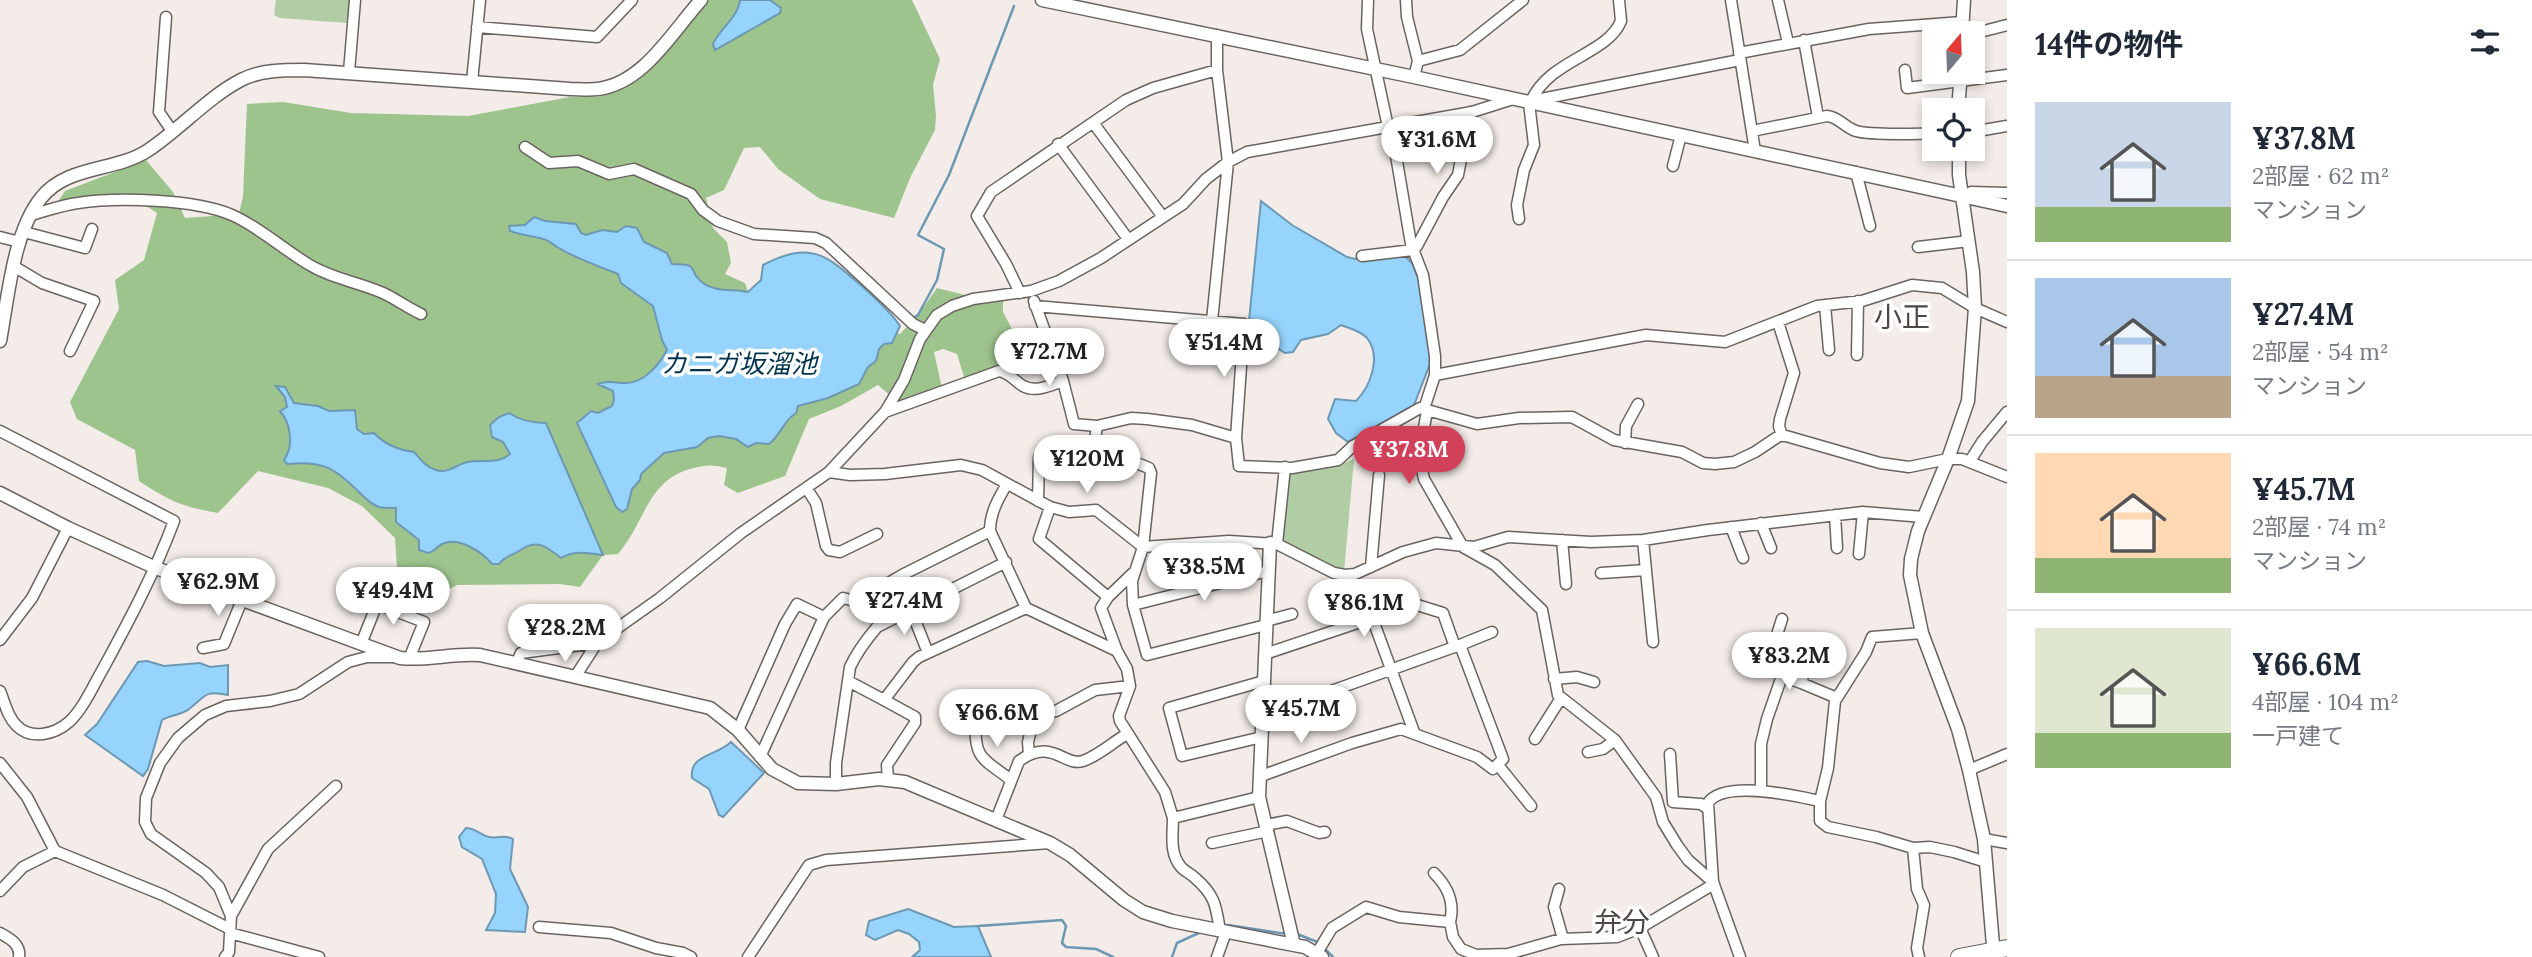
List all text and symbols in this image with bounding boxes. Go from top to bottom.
north arrow [1922,21,1984,84]
map controls [1922,21,1985,161]
icon: filters [2466,23,2504,61]
text: 14件の物件 [2035,25,2184,63]
button: locate [1922,98,1985,161]
pin: ¥31.6M [1380,116,1494,176]
text: ¥37.8M [2252,119,2356,157]
text: ¥31.6M [1397,124,1477,153]
icon: home [2091,130,2175,214]
text: 2部屋 · 62 m² [2252,161,2389,190]
text: マンション [2252,195,2367,224]
text: ¥27.4M [2252,295,2354,333]
district label: 小正 [1874,299,1930,335]
icon: home [2091,306,2175,390]
pin: ¥51.4M [1167,320,1281,379]
text: ¥51.4M [1185,327,1263,356]
pin: ¥72.7M [992,328,1106,388]
text: ¥72.7M [1010,336,1088,365]
text: 2部屋 · 54 m² [2252,337,2389,366]
water label: カニガ坂溜池 [661,347,820,380]
text: マンション [2252,371,2367,400]
pin: ¥37.8M [1352,426,1466,486]
text: ¥37.8M [1369,434,1449,463]
pin: ¥120M [1038,435,1136,495]
text: ¥120M [1049,443,1125,472]
text: ¥45.7M [2252,470,2356,508]
icon: home [2091,481,2175,565]
text: 2部屋 · 74 m² [2252,512,2386,541]
pin: ¥38.5M [1147,544,1261,603]
text: マンション [2252,546,2367,575]
text: ¥38.5M [1163,551,1245,580]
pin: ¥62.9M [161,558,275,618]
text: ¥62.9M [176,566,260,595]
pin: ¥49.4M [336,568,450,627]
text: ¥49.4M [352,575,434,604]
pin: ¥27.4M [847,578,961,637]
pin: ¥86.1M [1307,580,1421,639]
text: ¥27.4M [865,585,943,614]
text: ¥86.1M [1324,587,1404,616]
pin: ¥28.2M [508,604,622,664]
text: ¥28.2M [524,612,606,641]
pin: ¥83.2M [1732,632,1846,692]
text: ¥83.2M [1748,640,1830,669]
text: ¥66.6M [2252,645,2362,683]
icon: home [2091,656,2175,740]
pin: ¥45.7M [1244,686,1358,745]
text: 4部屋 · 104 m² [2252,687,2399,716]
pin: ¥66.6M [940,690,1054,749]
text: ¥45.7M [1261,693,1341,722]
text: ¥66.6M [955,697,1039,726]
text: 一戸建て [2252,721,2344,750]
district label: 弁分 [1594,904,1650,940]

